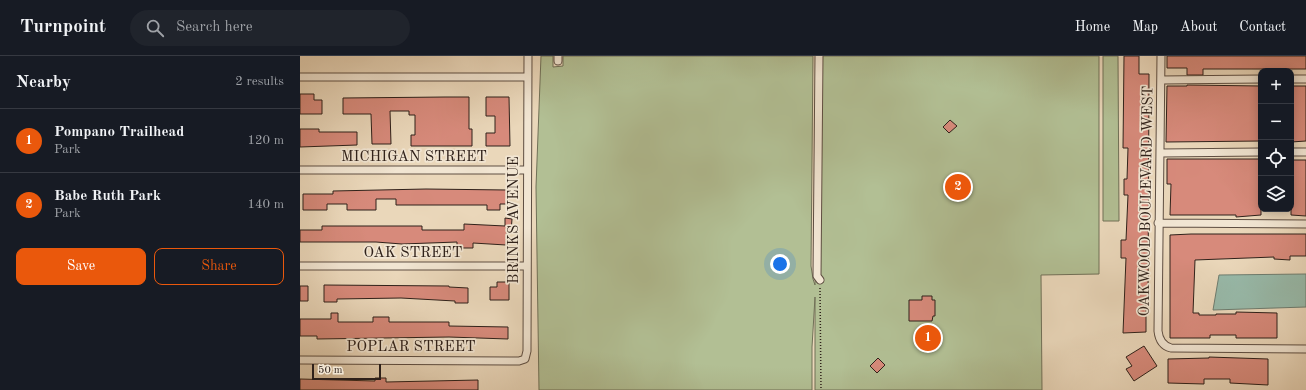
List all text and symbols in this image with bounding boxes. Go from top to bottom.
search box [130,10,410,46]
icon: search [144,17,166,39]
text: Turnpoint [20,18,106,37]
text: Search here [176,20,253,35]
text: Home [1075,20,1110,34]
text: Map [1132,20,1158,34]
text: About [1180,20,1217,34]
text: Contact [1239,20,1286,34]
map controls [1258,68,1294,212]
button: + [1258,68,1294,104]
text: Nearby [16,74,71,91]
text: 2 results [235,75,284,88]
street label: OAKWOOD BOULEVARD WEST [1137,85,1157,317]
button: − [1258,104,1294,140]
text: Pompano Trailhead [54,125,184,140]
text: 1 [25,134,33,147]
text: 120 m [247,134,284,147]
button: locate [1258,140,1294,176]
text: Park [54,143,81,156]
street label: MICHIGAN STREET [341,150,487,165]
street label: BRINKS AVENUE [507,156,522,284]
pin: 2 [945,172,971,202]
button: layers [1258,176,1294,212]
text: Babe Ruth Park [54,189,161,204]
text: 2 [25,198,33,211]
text: 140 m [247,198,284,211]
text: Park [54,207,81,220]
street label: OAK STREET [364,246,462,261]
button: Save [16,248,146,285]
button: Share [154,248,284,285]
your location [770,254,790,274]
pin: 1 [915,323,941,353]
street label: POPLAR STREET [346,340,476,355]
scale bar [312,362,381,381]
text: 50 m [318,365,343,376]

